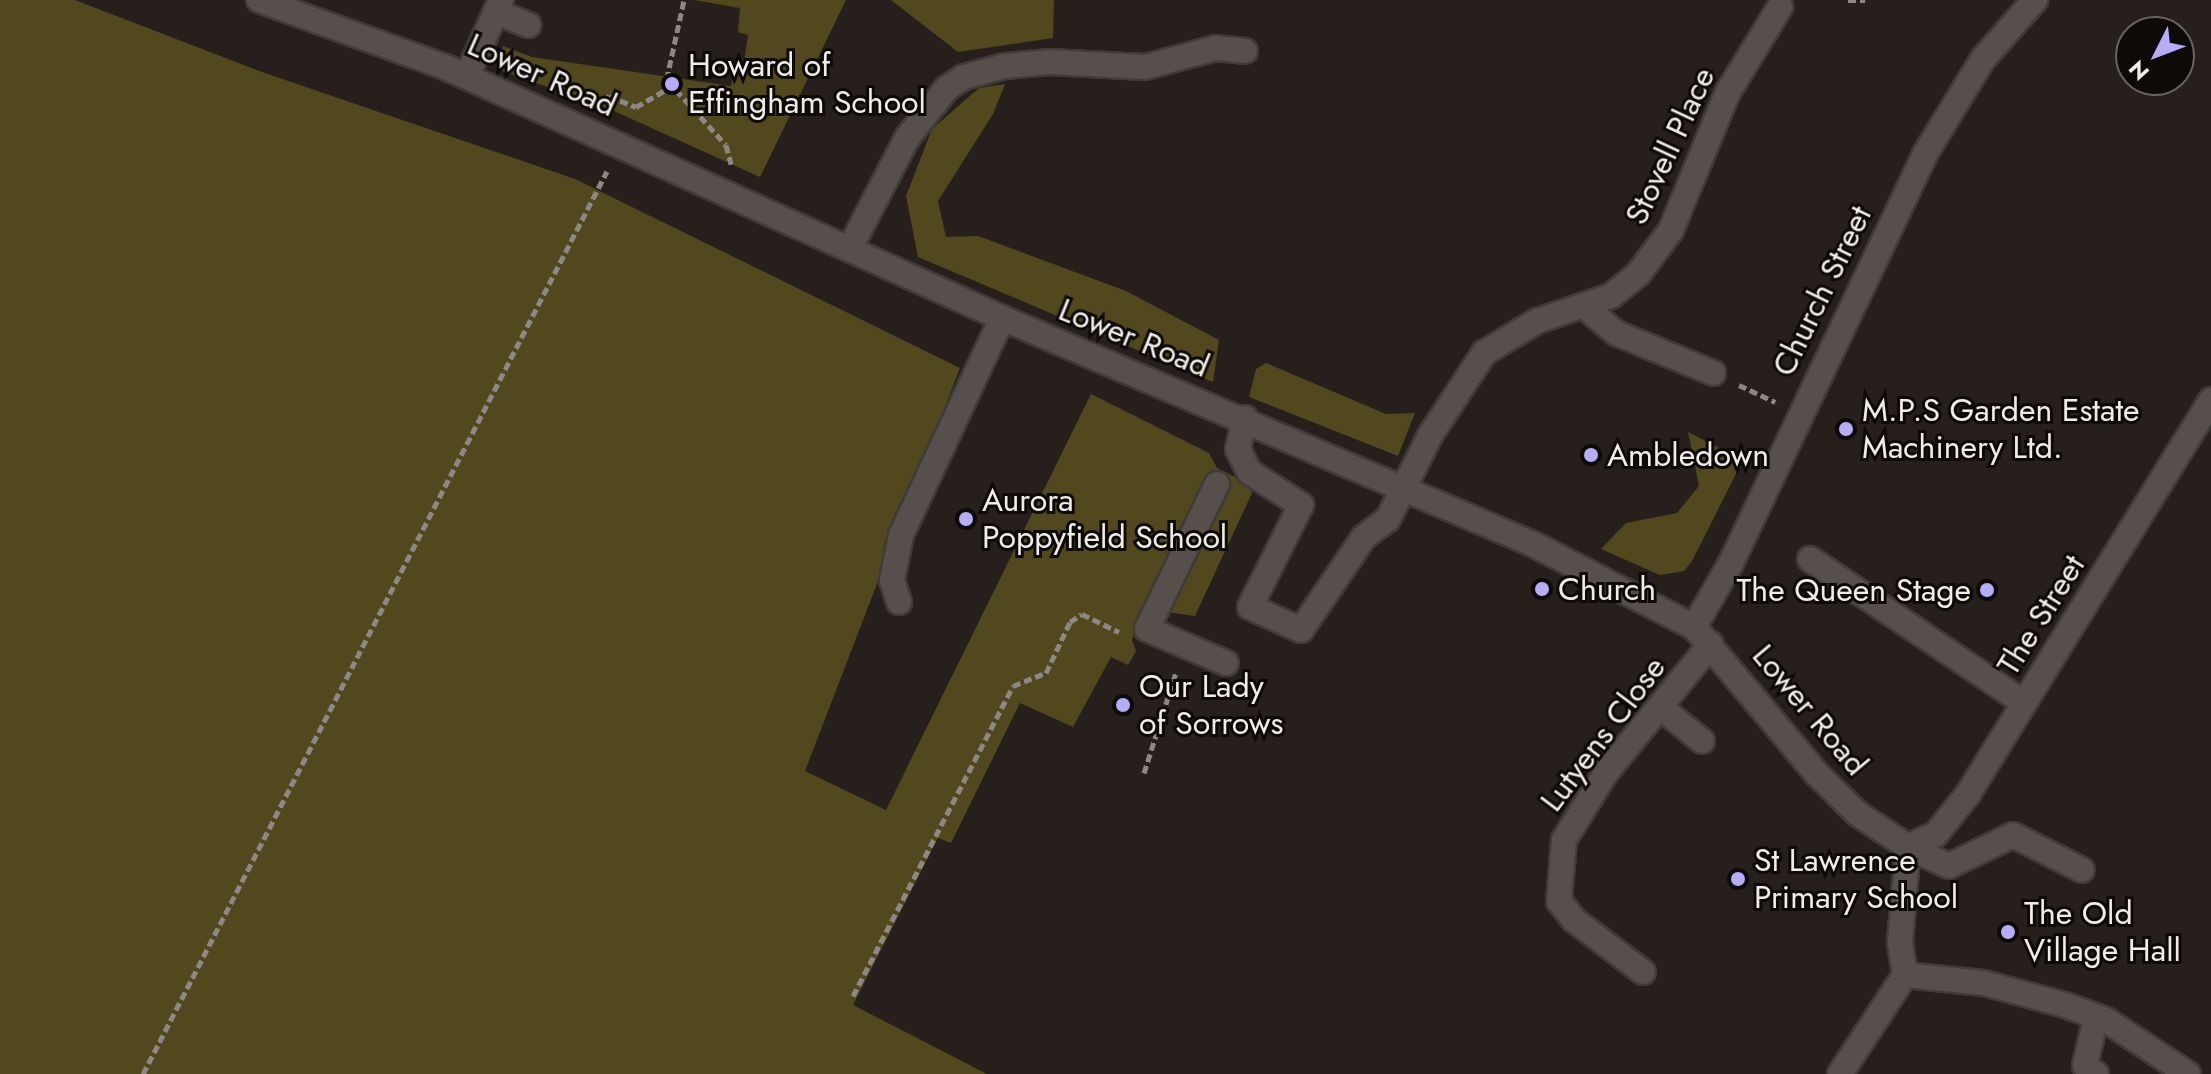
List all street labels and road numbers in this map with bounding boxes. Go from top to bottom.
street label: Lower Road [462,25,622,125]
street label: Stovell Place [1617,61,1723,231]
street label: Church Street [1764,200,1880,382]
street label: Lower Road [1053,290,1215,386]
street label: The Street [1989,548,2093,682]
street label: Lower Road [1744,637,1876,783]
street label: Lutyens Close [1532,649,1674,819]

